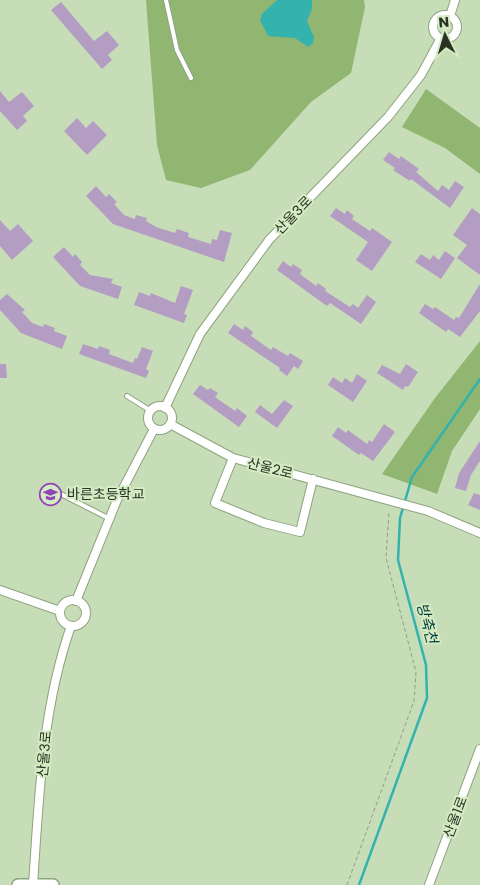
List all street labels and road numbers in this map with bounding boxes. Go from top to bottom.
street label: 산울3로 [270,191,317,239]
street label: 산울2로 [245,453,295,483]
street label: 산울3로 [32,730,56,778]
street label: 산울1로 [438,793,472,841]

